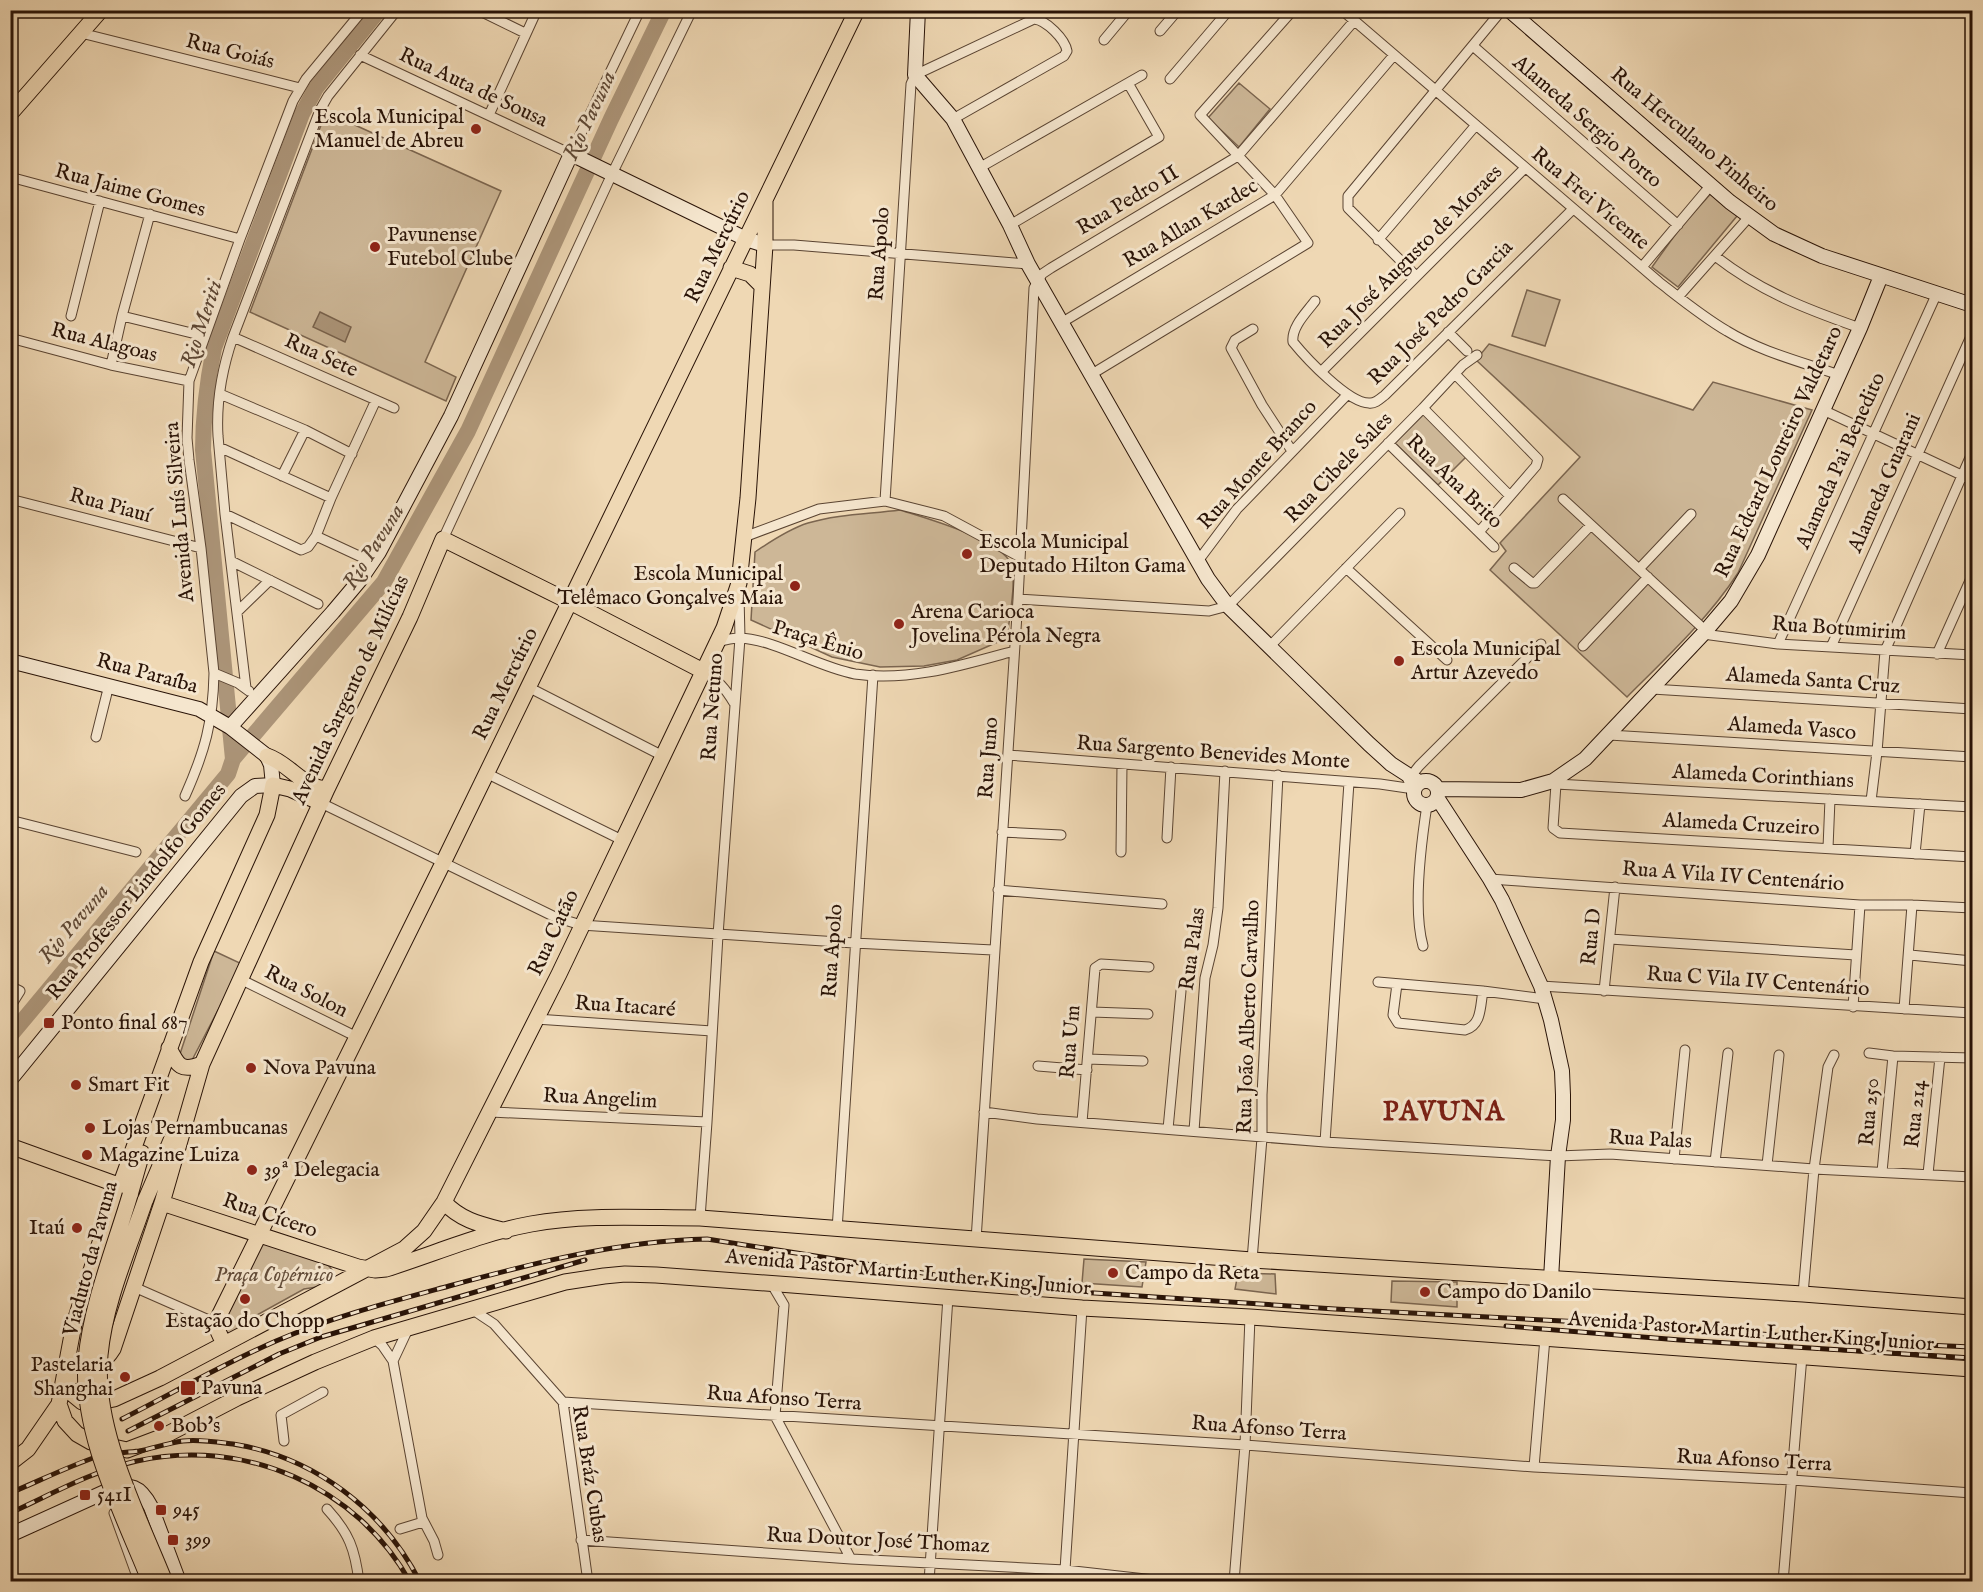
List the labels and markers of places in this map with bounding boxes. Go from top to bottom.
place label: Escola Municipal Manuel de Abreu [314,104,464,155]
marker: Escola Municipal Manuel de Abreu [469,122,483,136]
place label: Pavunense Futebol Clube [387,222,514,273]
marker: Pavunense Futebol Clube [368,240,382,254]
place label: Escola Municipal Deputado Hilton Gama [979,529,1187,580]
marker: Escola Municipal Deputado Hilton Gama [960,547,974,561]
place label: Escola Municipal Telêmaco Gonçalves Maia [557,561,784,612]
marker: Escola Municipal Telêmaco Gonçalves Maia [788,579,802,593]
place label: Arena Carioca Jovelina Pérola Negra [909,599,1101,650]
marker: Arena Carioca Jovelina Pérola Negra [892,617,906,631]
place label: Escola Municipal Artur Azevedo [1410,636,1561,687]
marker: Escola Municipal Artur Azevedo [1392,654,1406,668]
place label: Ponto final 687 [61,1010,188,1037]
marker: Ponto final 687 [42,1016,56,1030]
place label: Nova Pavuna [263,1055,377,1082]
marker: Nova Pavuna [244,1061,258,1075]
place label: Smart Fit [88,1072,170,1099]
marker: Smart Fit [69,1078,83,1092]
place label: Lojas Pernambucanas [102,1115,288,1142]
marker: Lojas Pernambucanas [83,1121,97,1135]
place label: Magazine Luiza [99,1142,240,1169]
marker: Magazine Luiza [80,1148,94,1162]
place label: 39ª Delegacia [264,1157,380,1184]
marker: 39ª Delegacia [245,1163,259,1177]
place label: Itaú [29,1215,65,1242]
marker: Itaú [70,1221,84,1235]
place label: Campo da Reta [1125,1260,1260,1287]
marker: Campo da Reta [1106,1266,1120,1280]
place label: Campo do Danilo [1437,1279,1591,1306]
marker: Campo do Danilo [1418,1285,1432,1299]
marker: Estação do Chopp [238,1292,252,1306]
place label: Estação do Chopp [165,1308,325,1335]
place label: Pastelaria Shanghai [30,1352,114,1403]
marker: Pastelaria Shanghai [118,1370,132,1384]
place label: Pavuna [201,1375,263,1402]
marker: Pavuna [179,1379,197,1397]
place label: Bob's [171,1413,220,1440]
marker: Bob's [152,1419,166,1433]
place label: 541I [97,1482,132,1509]
marker: 541I [78,1488,92,1502]
place label: 945 [172,1497,200,1524]
marker: 945 [154,1503,168,1517]
place label: 399 [185,1527,211,1554]
marker: 399 [166,1533,180,1547]

